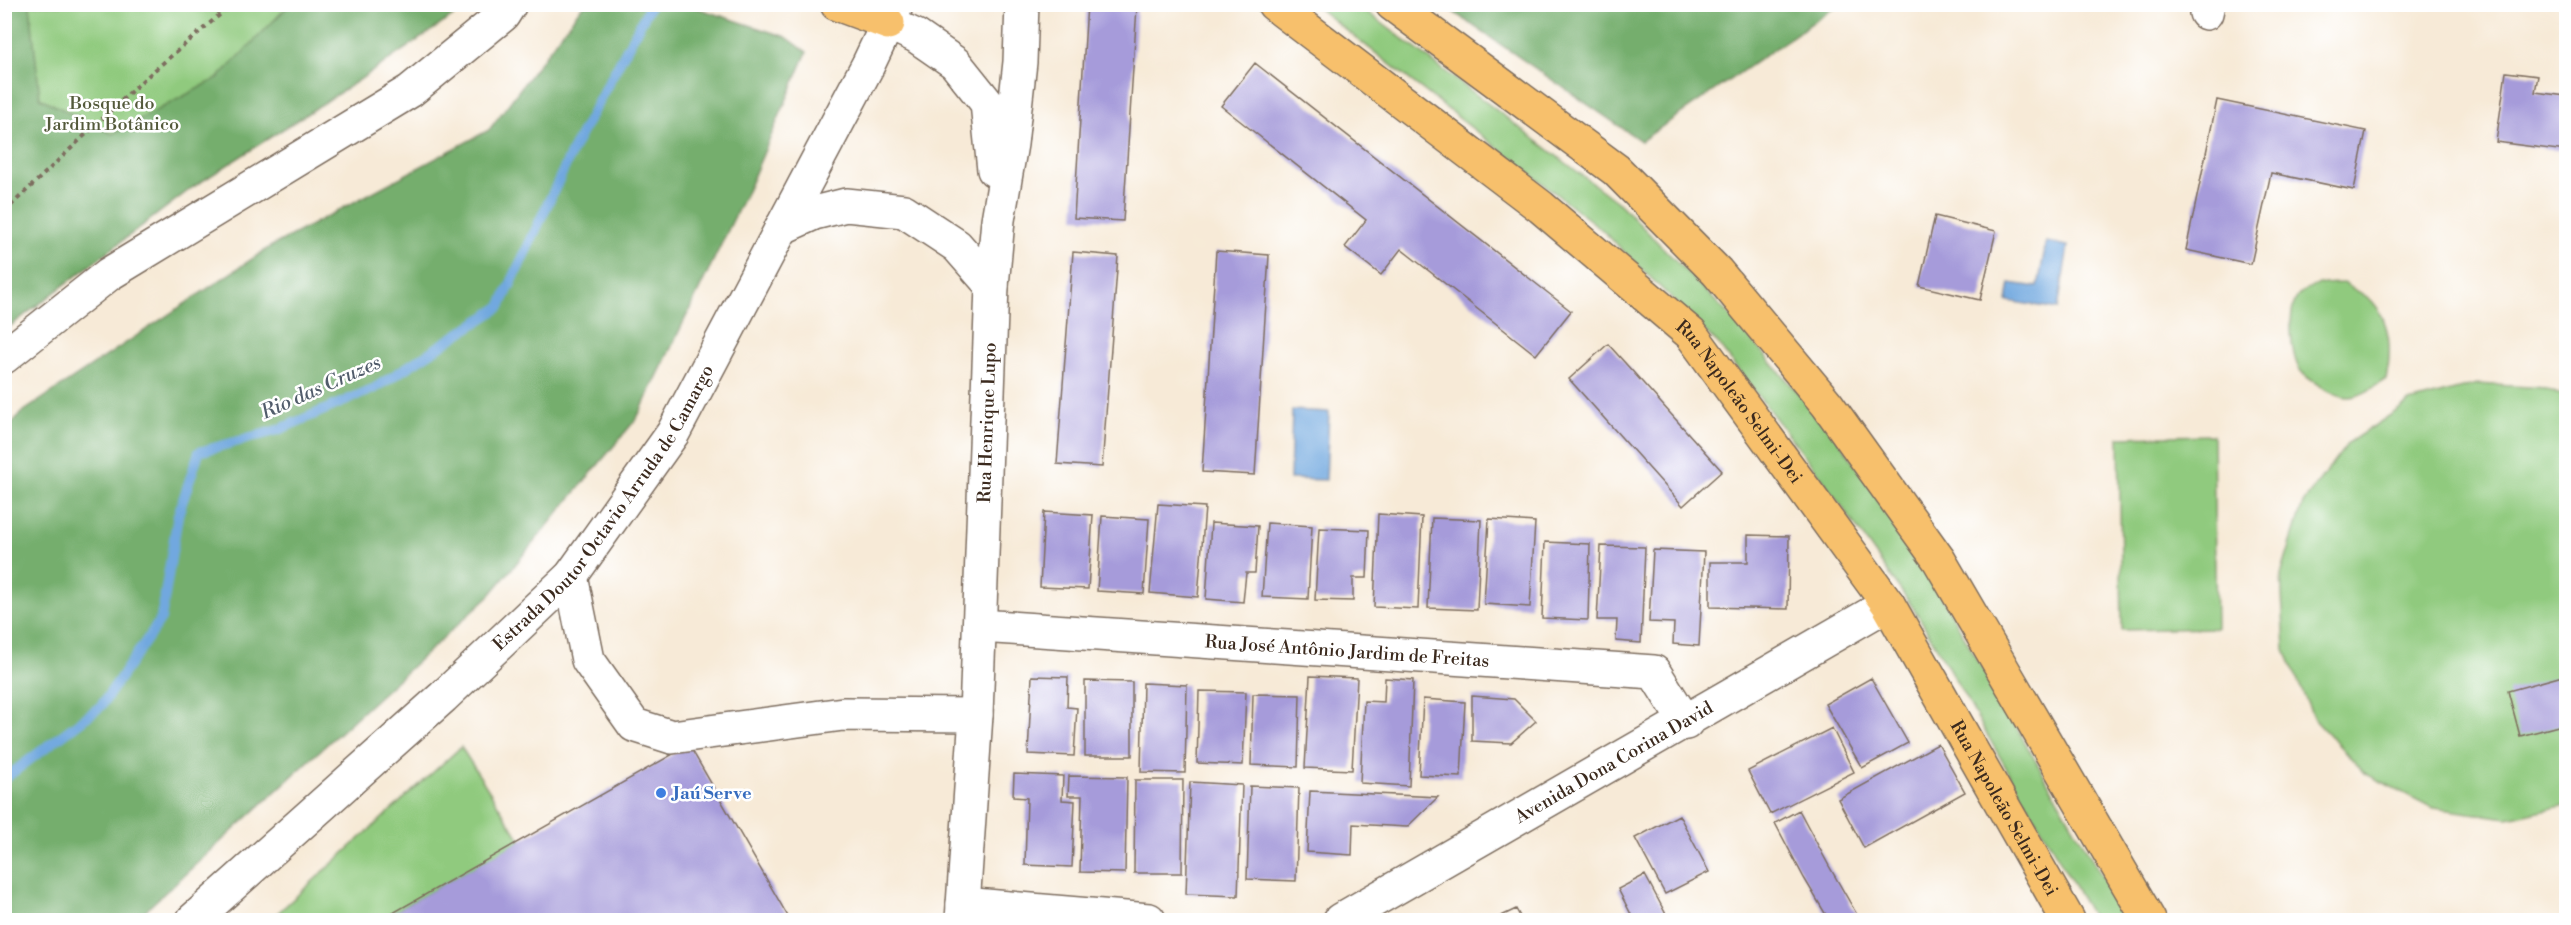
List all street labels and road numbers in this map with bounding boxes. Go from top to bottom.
street label: Rua Napoleão Selmi-Dei [1671,315,1808,488]
street label: Rua Henrique Lupo [972,342,1001,503]
street label: Estrada Doutor Octavio Arruda de Camargo [488,361,719,656]
street label: Rua José Antônio Jardim de Freitas [1204,630,1490,672]
street label: Avenida Dona Corina David [1510,696,1718,829]
street label: Rua Napoleão Selmi-Dei [1945,716,2063,900]

